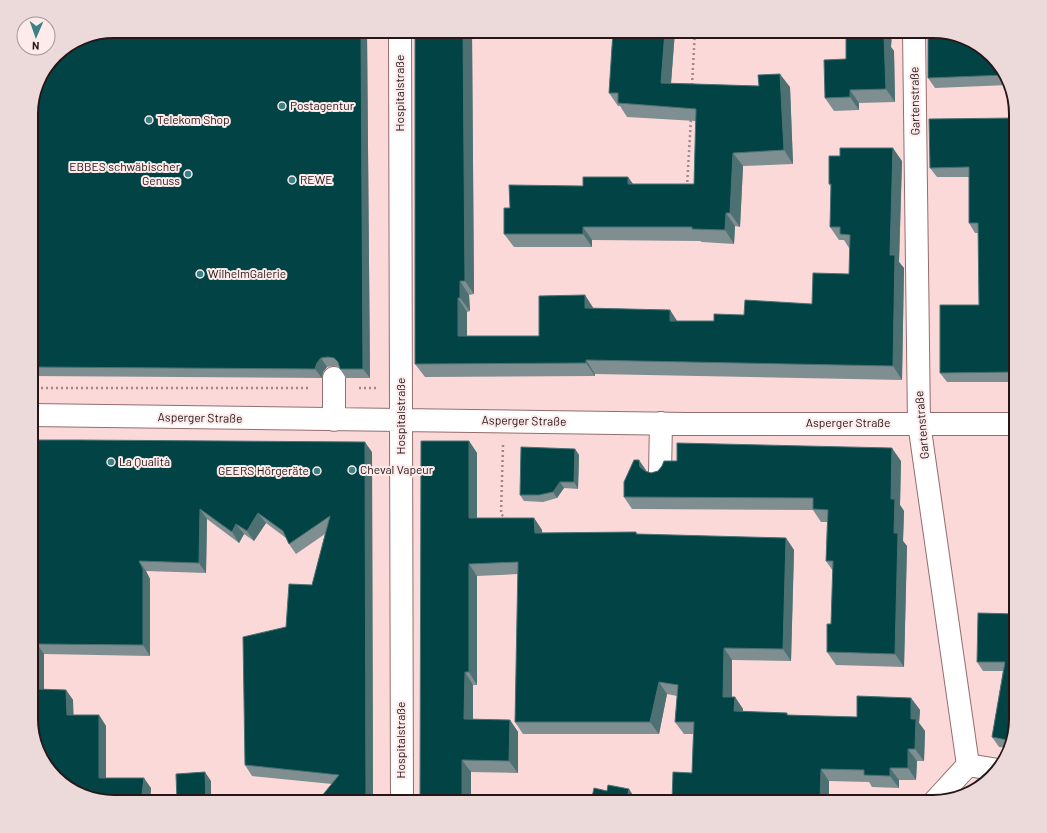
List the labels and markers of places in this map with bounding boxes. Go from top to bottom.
place label: Postagentur [290,98,355,112]
marker: Postagentur [277,101,287,111]
place label: Telekom Shop [157,112,230,126]
marker: Telekom Shop [144,115,154,125]
place label: EBBES schwäbischer Genuss [69,159,181,187]
marker: EBBES schwäbischer Genuss [183,169,193,179]
place label: REWE [300,172,332,186]
marker: REWE [287,175,297,185]
place label: WilhelmGalerie [208,266,286,280]
marker: WilhelmGalerie [195,269,205,279]
place label: La Qualità [119,454,170,468]
marker: La Qualità [106,457,116,467]
place label: Cheval Vapeur [360,462,434,476]
place label: GEERS Hörgeräte [218,463,309,477]
marker: Cheval Vapeur [347,465,357,475]
marker: GEERS Hörgeräte [312,466,322,476]

